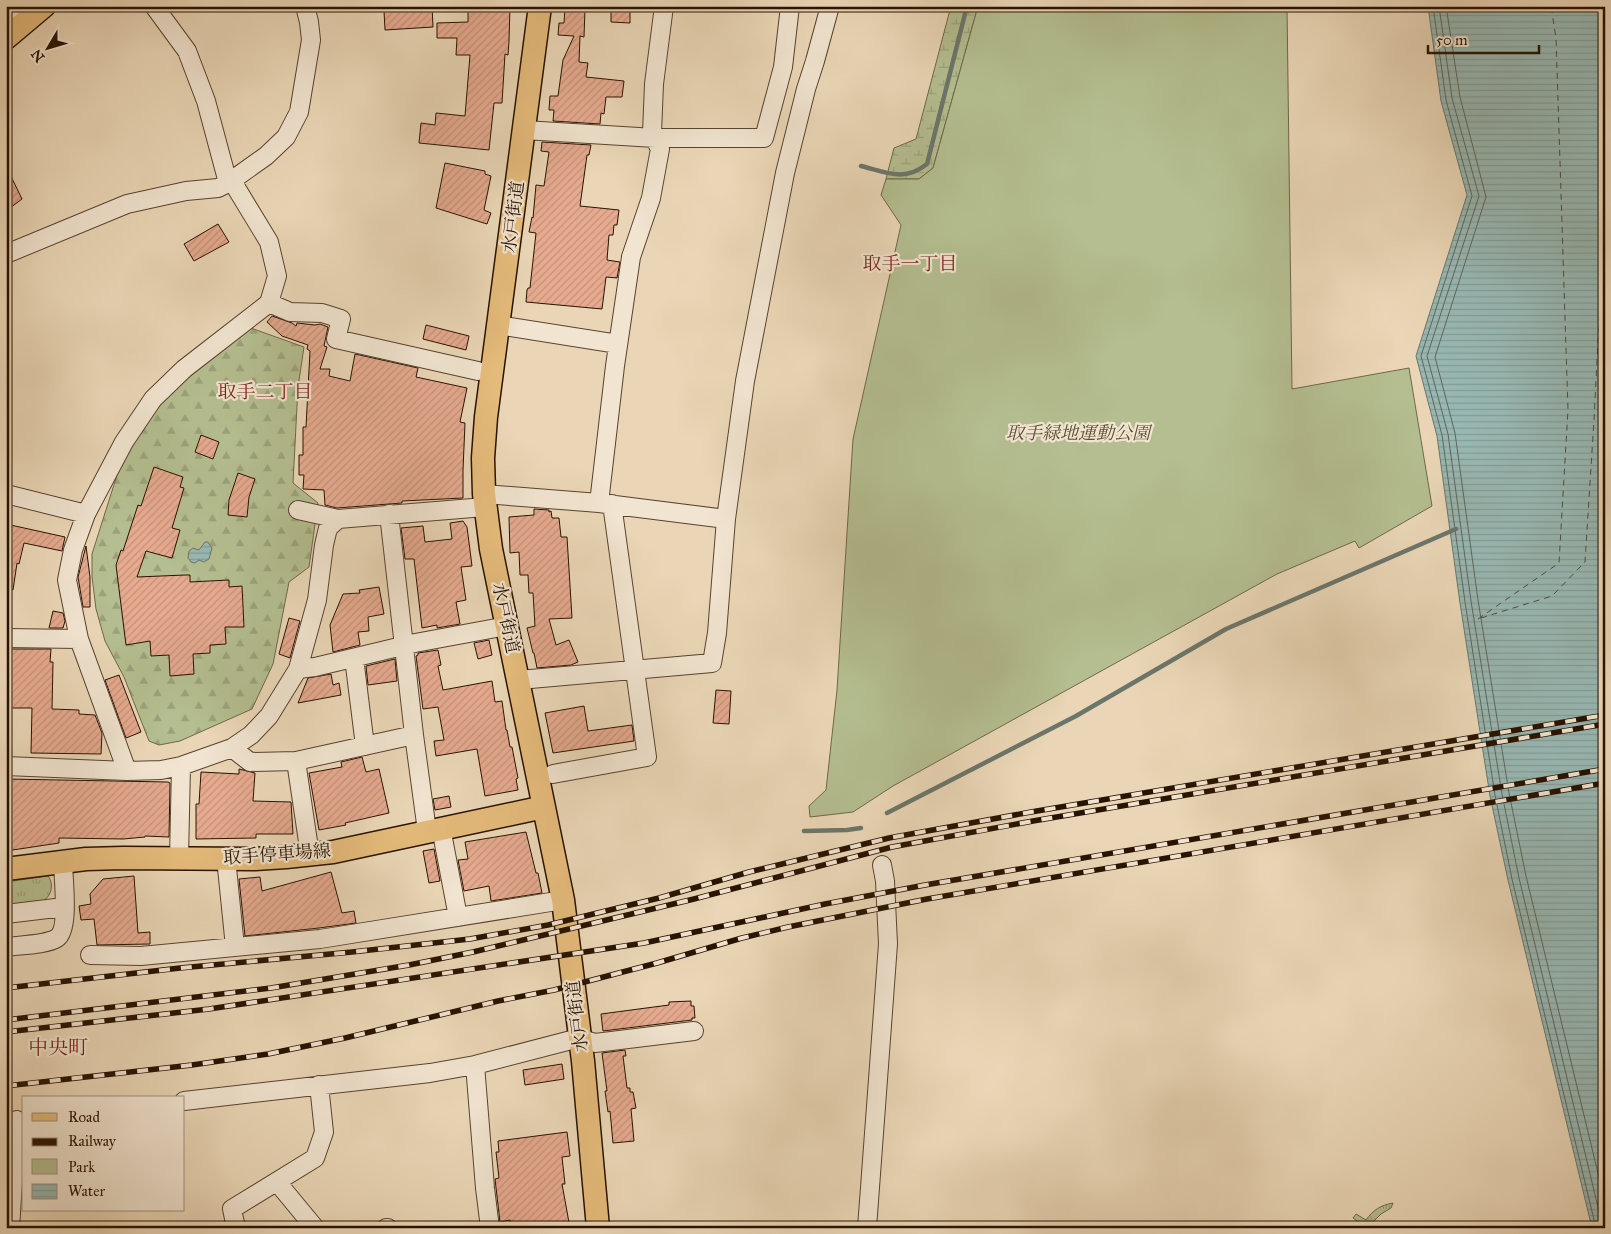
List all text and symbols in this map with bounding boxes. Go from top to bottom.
north arrow [22,22,72,72]
scale bar [1428,22,1540,54]
text: 50 m [1436,31,1468,49]
text: N [28,46,49,66]
street label: 水戸街道 [498,180,528,254]
district label: 取手一丁目 [862,252,958,275]
district label: 取手二丁目 [217,380,313,403]
park label: 取手緑地運動公園 [1006,422,1153,444]
street label: 水戸街道 [488,580,524,656]
street label: 取手停車場線 [222,839,332,869]
street label: 水戸街道 [562,979,592,1053]
district label: 中央町 [28,1035,88,1059]
legend [22,1096,185,1212]
text: Road [68,1108,100,1126]
text: Railway [68,1132,117,1150]
text: Park [68,1158,95,1176]
text: Water [68,1182,105,1200]

